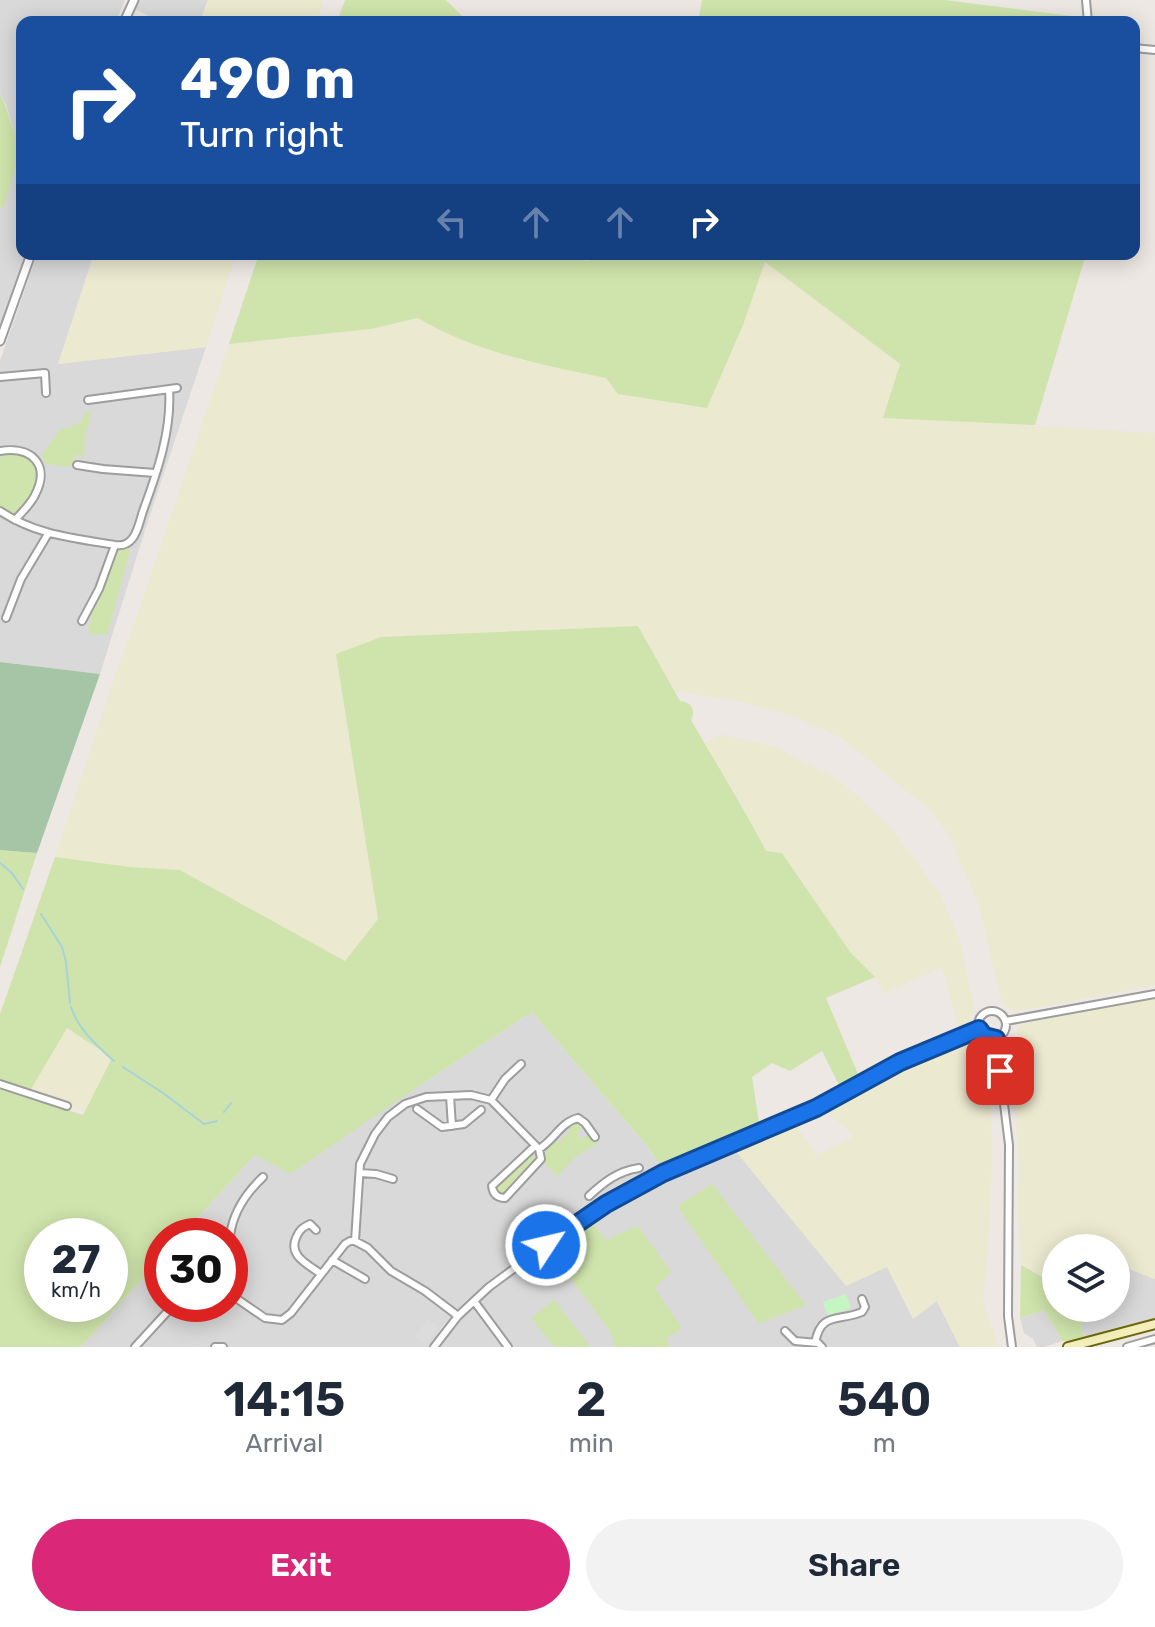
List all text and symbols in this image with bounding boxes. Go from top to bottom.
text: 490 m [180,46,355,112]
icon: right [48,48,152,152]
text: Turn right [180,113,344,156]
icon: left [430,200,474,244]
icon: ahead [514,200,558,244]
icon: ahead [598,200,642,244]
icon: right [682,200,726,244]
pin [966,1037,1034,1105]
icon: arrive [978,1049,1022,1093]
position arrow [504,1203,588,1287]
speed limit sign: 30 [144,1218,248,1322]
map controls [1042,1234,1130,1322]
button: layers [1042,1234,1130,1322]
text: 27 [52,1236,100,1283]
text: km/h [51,1278,101,1302]
text: 14:15 [223,1371,345,1428]
text: 2 [576,1371,606,1428]
text: 540 [837,1371,932,1428]
text: Arrival [245,1428,323,1459]
text: min [569,1428,614,1459]
text: m [873,1428,896,1459]
button: Exit [32,1519,570,1611]
button: Share [586,1519,1123,1611]

